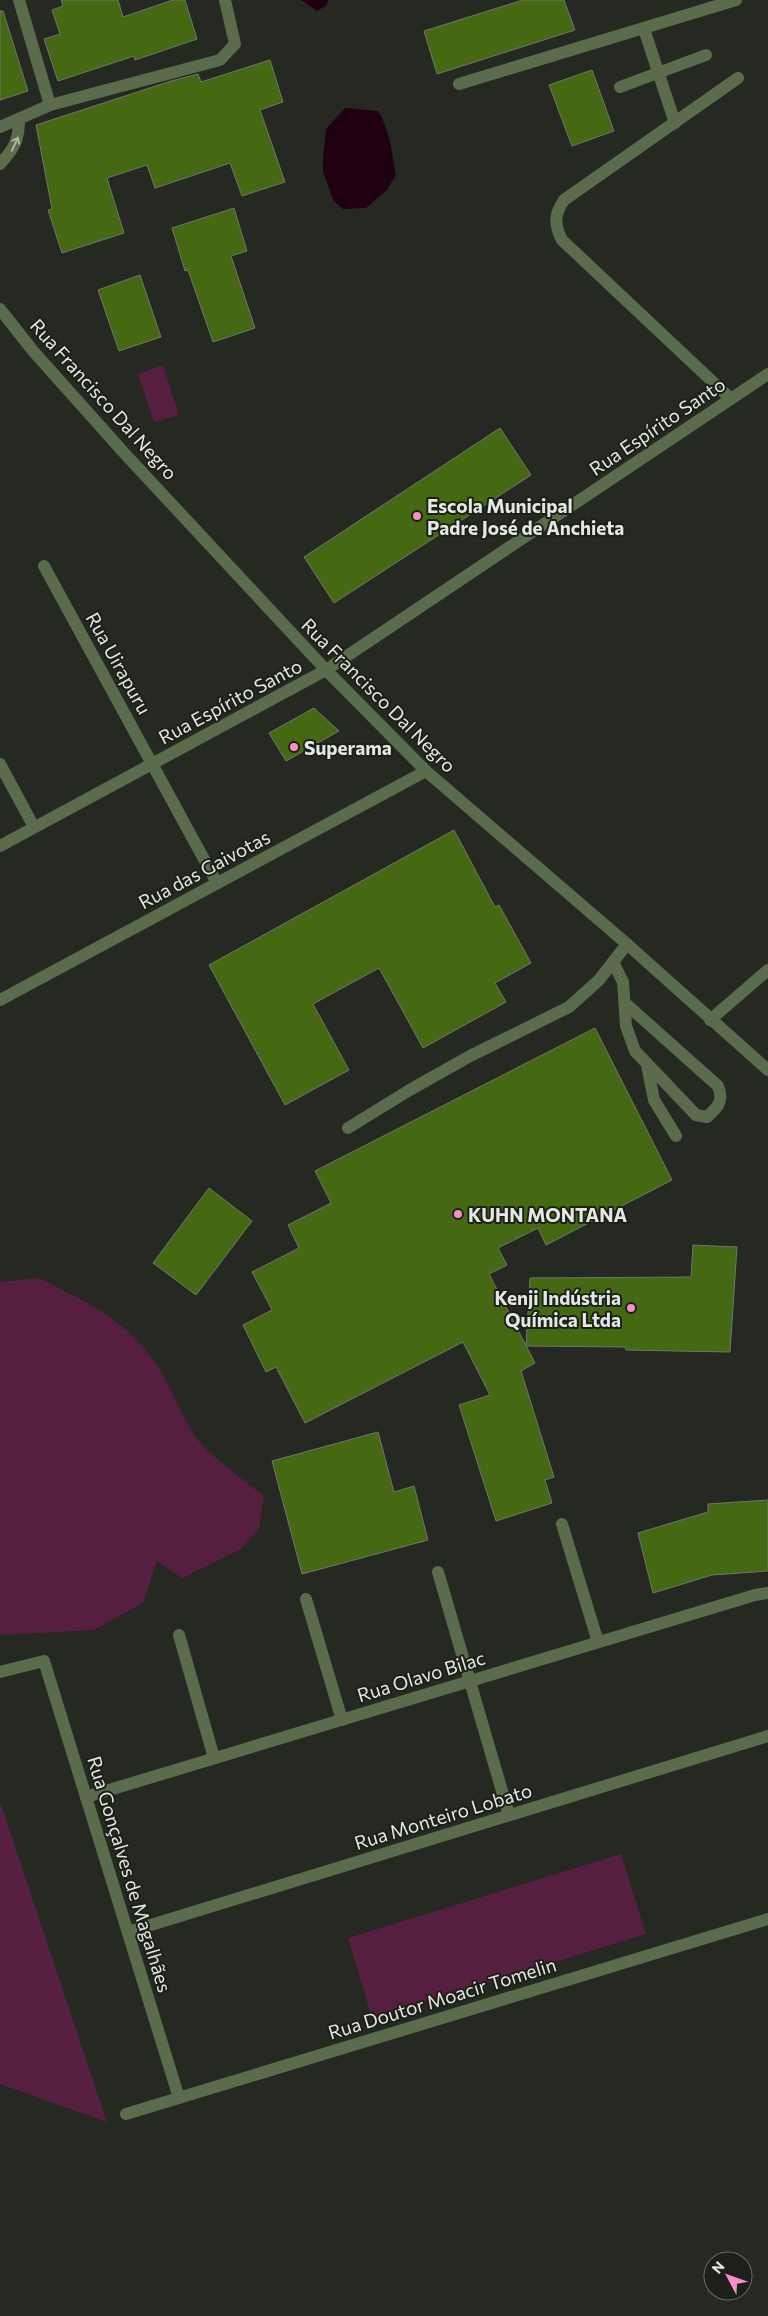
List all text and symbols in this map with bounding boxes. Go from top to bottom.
one-way arrow [11,137,20,152]
street label: Rua Francisco Dal Negro [26,314,182,484]
street label: Rua Espírito Santo [585,372,729,480]
place label: Escola Municipal Padre José de Anchieta [427,494,624,539]
marker: Escola Municipal Padre José de Anchieta [411,510,423,522]
street label: Rua Uirapuru [82,608,156,718]
street label: Rua Francisco Dal Negro [297,613,461,777]
street label: Rua Espírito Santo [154,654,306,748]
place label: Superama [304,736,392,759]
marker: Superama [288,741,300,753]
street label: Rua das Gaivotas [134,825,274,913]
place label: KUHN MONTANA [468,1203,628,1226]
marker: KUHN MONTANA [452,1208,464,1220]
place label: Kenji Indústria Química Ltda [495,1286,621,1331]
marker: Kenji Indústria Química Ltda [625,1302,637,1314]
street label: Rua Olavo Bilac [354,1646,488,1706]
street label: Rua Gonçalves de Magalhães [83,1753,177,1995]
street label: Rua Monteiro Lobato [351,1778,535,1854]
street label: Rua Doutor Moacir Tomelin [325,1952,559,2044]
north arrow [703,2251,753,2301]
text: N [708,2258,728,2277]

